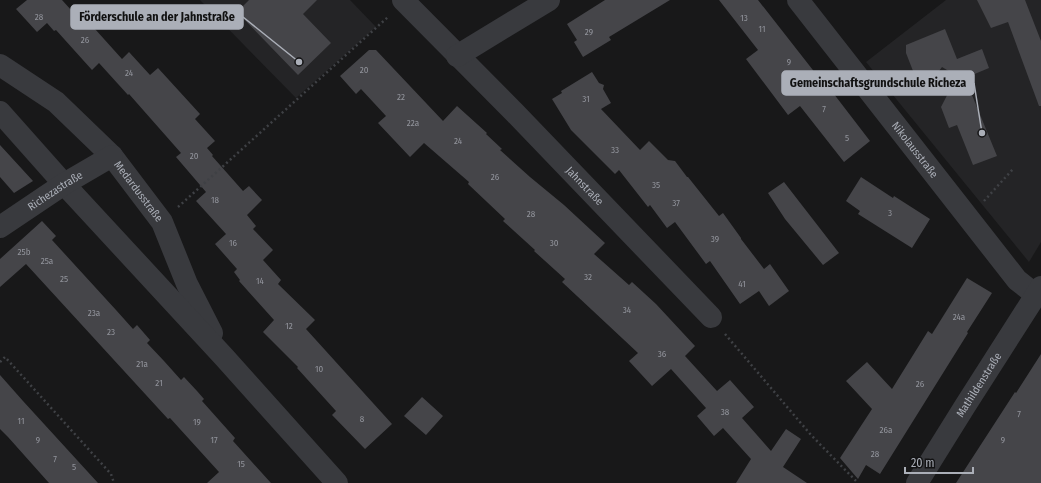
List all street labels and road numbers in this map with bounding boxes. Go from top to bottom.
street label: Nikolausstraße [889,119,941,181]
street label: Medardusstraße [111,158,165,224]
street label: Jahnstraße [563,164,606,208]
street label: Richezastraße [25,169,85,214]
street label: Mathildenstraße [954,350,1004,420]

